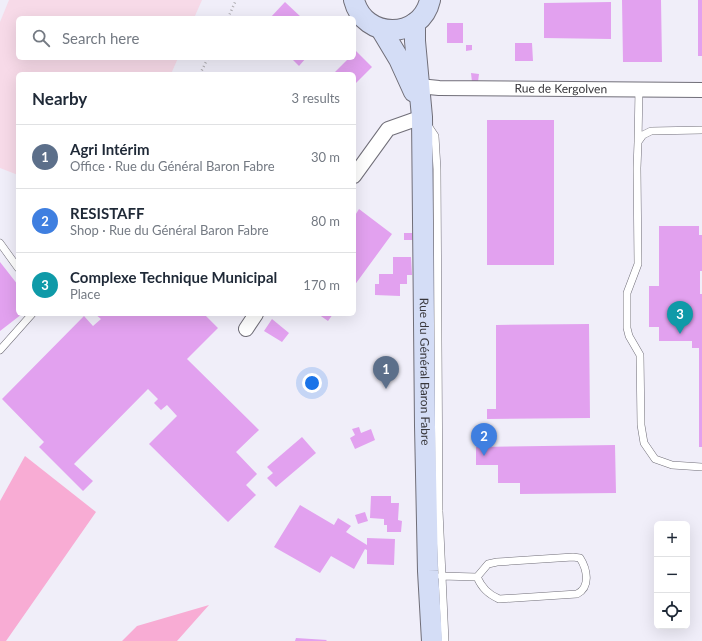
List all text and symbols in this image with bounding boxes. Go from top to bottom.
search box [16,16,356,60]
icon: search [30,27,52,49]
text: Search here [62,29,139,47]
street label: Rue de Kergolven [515,81,607,96]
text: Nearby [32,88,87,109]
text: 3 results [292,90,340,106]
text: Agri Intérim [70,140,150,158]
text: 1 [41,149,49,165]
text: 30 m [311,149,340,165]
text: Office · Rue du Général Baron Fabre [70,158,275,174]
text: RESISTAFF [70,204,145,222]
text: 2 [41,213,49,229]
text: 80 m [311,213,340,229]
text: Shop · Rue du Général Baron Fabre [70,222,269,238]
text: Complexe Technique Municipal [70,268,277,286]
text: 3 [41,277,49,293]
text: 170 m [303,277,340,293]
text: Place [70,286,100,302]
street label: Rue du Général Baron Fabre [417,298,433,446]
pin: 3 [667,301,693,334]
pin: 1 [373,356,399,389]
your location [302,373,322,393]
pin: 2 [471,423,497,456]
map controls [654,521,690,629]
button: + [654,521,690,557]
button: − [654,557,690,593]
button: locate [654,593,690,629]

